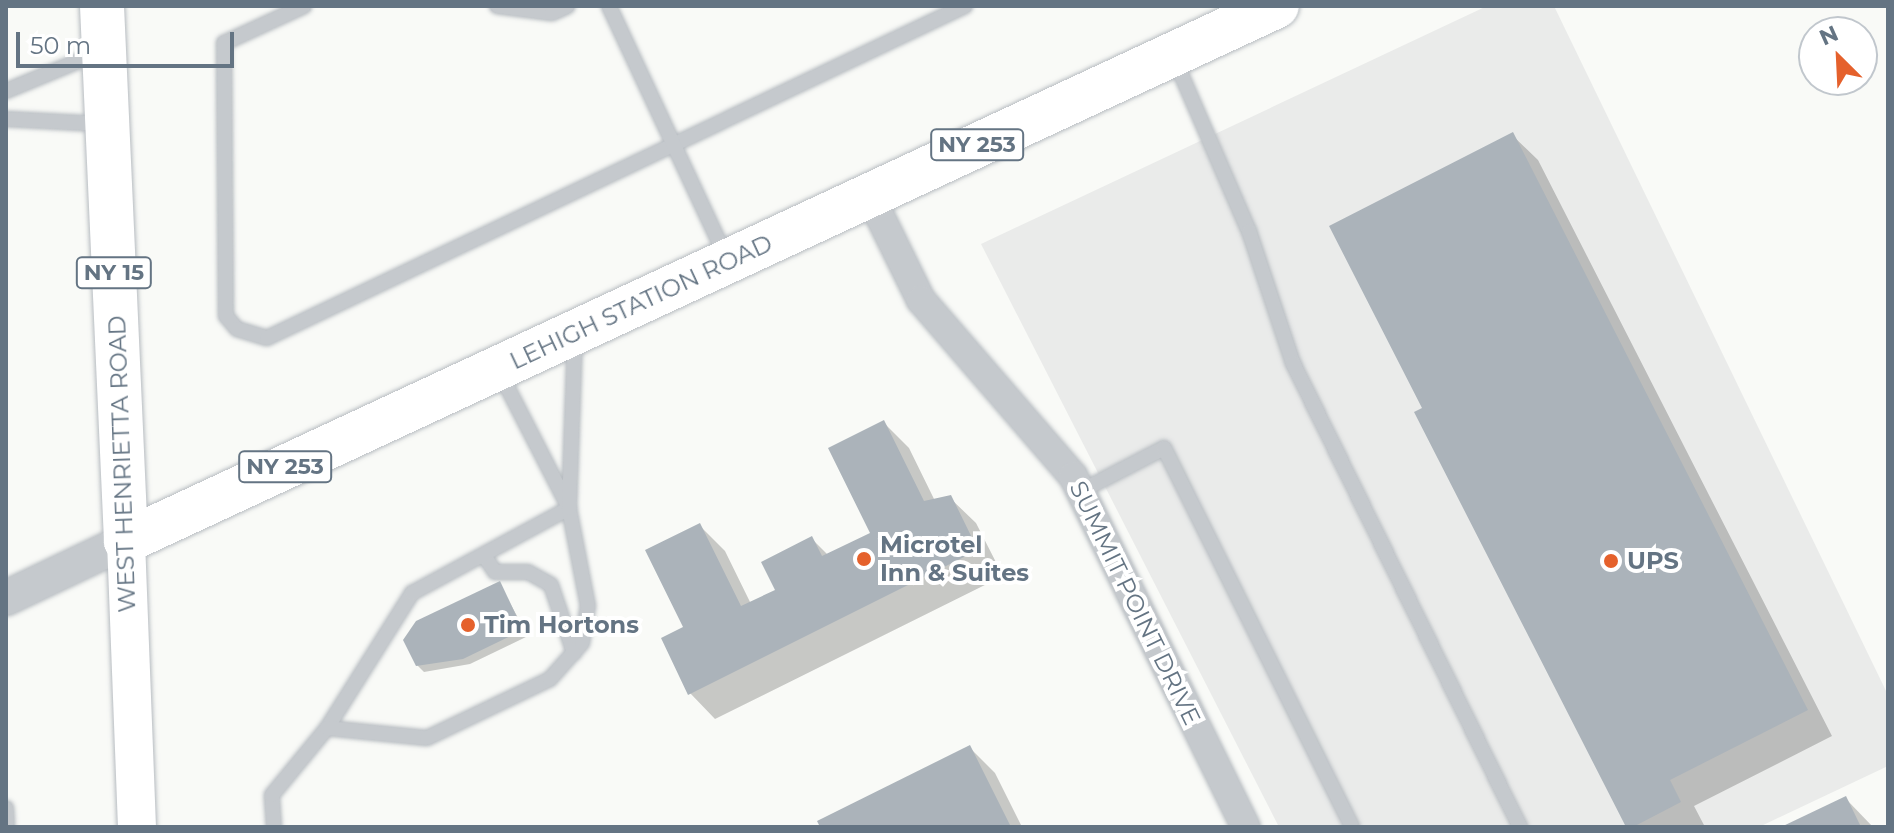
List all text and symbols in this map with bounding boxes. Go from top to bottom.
scale bar [20,16,238,66]
north arrow [1798,16,1878,96]
text: N [1815,19,1842,51]
text: 50 m [30,31,91,60]
road number: NY 253 [929,127,1025,163]
street label: LEHIGH STATION ROAD [505,228,777,376]
road number: NY 15 [74,255,154,291]
street label: WEST HENRIETTA ROAD [102,315,142,613]
road number: NY 253 [237,449,333,485]
street label: SUMMIT POINT DRIVE [1063,476,1207,730]
place label: Microtel Inn & Suites [880,531,1029,587]
place label: UPS [1627,547,1679,575]
marker: Microtel Inn & Suites [855,550,873,568]
marker: UPS [1602,552,1620,570]
place label: Tim Hortons [484,611,639,639]
marker: Tim Hortons [459,616,477,634]

